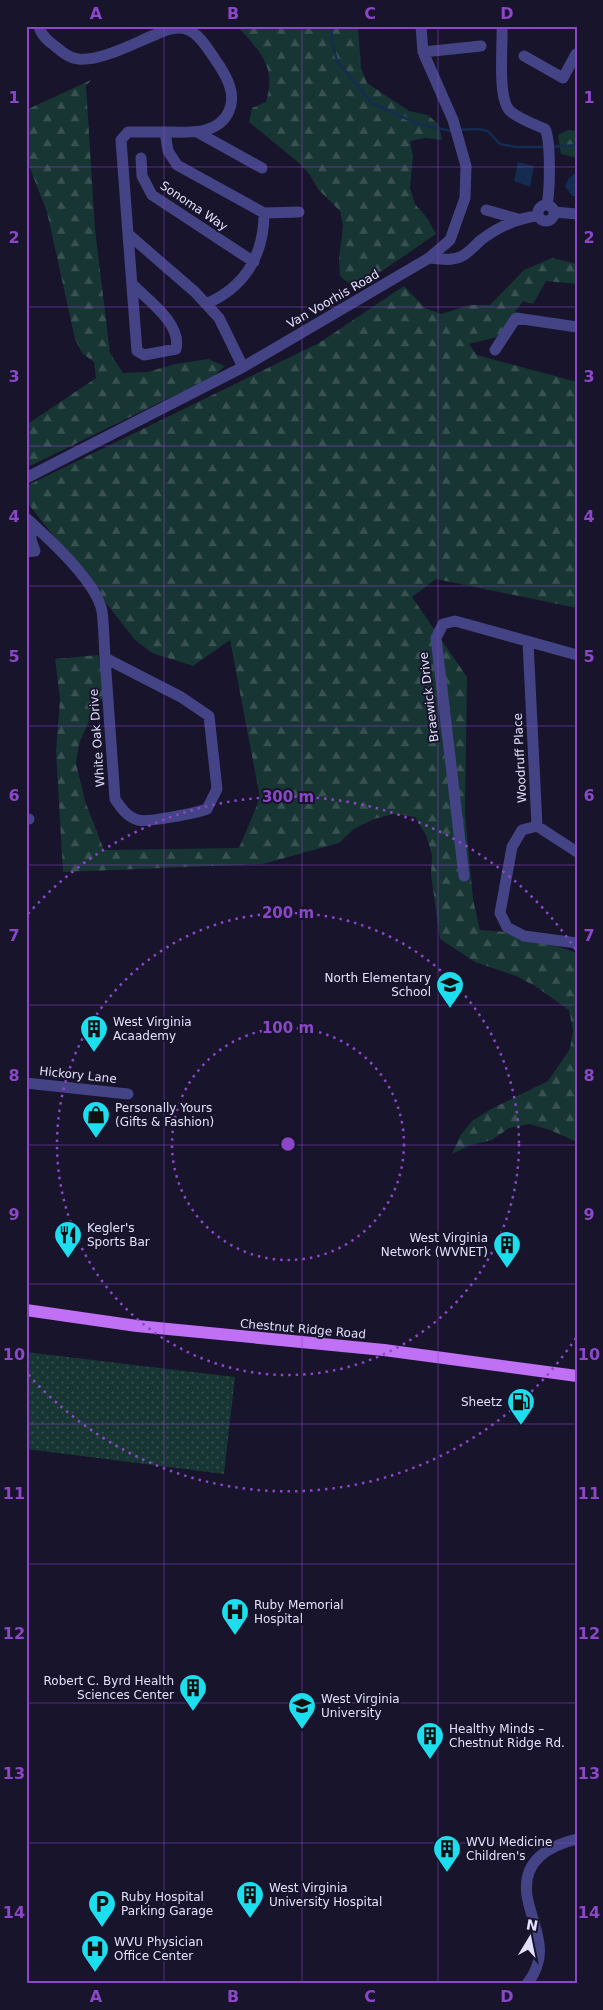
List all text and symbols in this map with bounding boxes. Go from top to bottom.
text: A [90,4,103,23]
text: B [227,4,239,23]
text: C [364,4,376,23]
text: D [500,4,514,23]
text: 1 [8,88,20,107]
text: 1 [583,88,595,107]
street label: Sonoma Way [158,178,230,234]
text: 2 [8,228,20,247]
text: 2 [583,228,595,247]
street label: Van Voorhis Road [285,267,381,331]
text: 3 [8,367,20,386]
text: 3 [583,367,595,386]
text: 4 [8,507,20,526]
text: 4 [583,507,595,526]
text: 5 [8,647,20,666]
text: 5 [583,647,595,666]
street label: Braewick Drive [417,651,441,743]
street label: White Oak Drive [87,688,107,788]
street label: Woodruff Place [511,713,529,803]
text: 6 [8,786,20,805]
text: 6 [583,786,595,805]
text: 300 m [262,788,314,806]
text: 200 m [262,904,314,922]
text: 7 [8,926,20,945]
text: 7 [583,926,595,945]
school or university icon: North Elementary School [435,970,465,1009]
place label: North Elementary School [325,971,431,999]
building icon: West Virginia Acaademy [79,1014,109,1053]
place label: West Virginia Acaademy [113,1015,192,1043]
text: 100 m [262,1019,314,1037]
street label: Hickory Lane [39,1064,117,1086]
text: 8 [8,1066,20,1085]
text: 8 [583,1066,595,1085]
shop icon: Personally Yours (Gifts & Fashion) [81,1100,111,1139]
place label: Personally Yours (Gifts & Fashion) [115,1101,214,1129]
centre of rings [279,1135,297,1153]
text: 9 [8,1205,20,1224]
text: 9 [583,1205,595,1224]
restaurant icon: Kegler's Sports Bar [53,1220,83,1259]
place label: Kegler's Sports Bar [87,1221,150,1249]
building icon: West Virginia Network (WVNET) [492,1230,522,1269]
place label: West Virginia Network (WVNET) [381,1231,488,1259]
street label: Chestnut Ridge Road [239,1317,367,1341]
text: 10 [3,1345,25,1364]
text: 10 [578,1345,600,1364]
fuel station icon: Sheetz [506,1387,536,1426]
place label: Sheetz [461,1395,502,1409]
text: 11 [3,1484,25,1503]
text: 11 [578,1484,600,1503]
hospital icon: Ruby Memorial Hospital [220,1597,250,1636]
place label: Ruby Memorial Hospital [254,1598,344,1626]
text: 12 [3,1624,25,1643]
text: 12 [578,1624,600,1643]
building icon: Robert C. Byrd Health Sciences Center [178,1673,208,1712]
place label: Robert C. Byrd Health Sciences Center [44,1674,174,1702]
school or university icon: West Virginia University [287,1691,317,1730]
place label: West Virginia University [321,1692,400,1720]
building icon: Healthy Minds – Chestnut Ridge Rd. [415,1721,445,1760]
place label: Healthy Minds – Chestnut Ridge Rd. [449,1722,565,1750]
text: 13 [3,1764,25,1783]
text: 13 [578,1764,600,1783]
building icon: WVU Medicine Children's [432,1834,462,1873]
place label: WVU Medicine Children's [466,1835,552,1863]
building icon: West Virginia University Hospital [235,1880,265,1919]
place label: West Virginia University Hospital [269,1881,382,1909]
parking icon: Ruby Hospital Parking Garage [87,1889,117,1928]
place label: Ruby Hospital Parking Garage [121,1890,213,1918]
text: 14 [3,1903,25,1922]
text: 14 [578,1903,600,1922]
north arrow [506,1912,556,1962]
text: N [525,1916,539,1934]
hospital icon: WVU Physician Office Center [80,1934,110,1973]
place label: WVU Physician Office Center [114,1935,203,1963]
text: A [90,1987,103,2006]
text: B [227,1987,239,2006]
text: C [364,1987,376,2006]
text: D [500,1987,514,2006]

